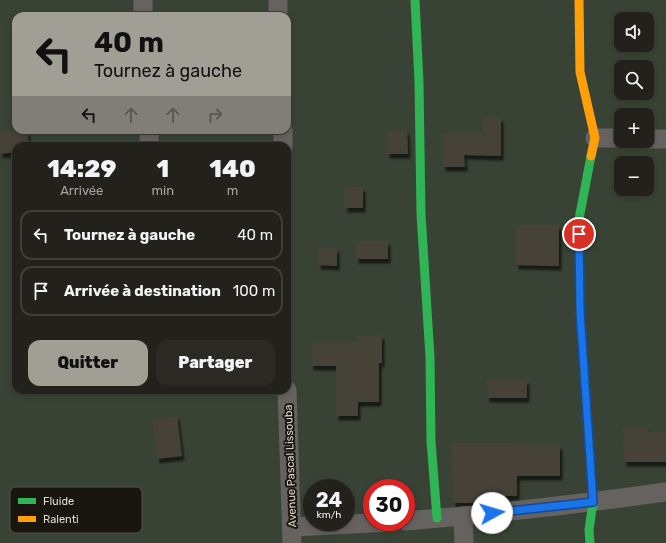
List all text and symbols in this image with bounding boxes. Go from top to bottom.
map controls [614,12,654,196]
button: sound [614,12,654,52]
text: 40 m [94,26,164,59]
icon: left [28,28,80,80]
text: Tournez à gauche [94,60,242,82]
button: search [614,60,654,100]
icon: left [78,104,100,126]
icon: ahead [120,104,142,126]
icon: ahead [162,104,184,126]
icon: right [204,104,226,126]
button: + [614,108,654,148]
text: 14:29 [47,155,116,183]
text: 1 [157,155,169,183]
text: 140 [209,155,256,183]
button: − [614,156,654,196]
text: Arrivée [60,183,103,198]
text: min [152,183,174,198]
text: m [227,183,238,198]
pin [562,217,596,251]
icon: arrive [568,223,590,245]
icon: left [30,224,52,246]
text: Tournez à gauche [64,226,195,244]
text: 40 m [237,226,273,244]
icon: arrive [30,280,52,302]
text: Arrivée à destination [64,282,221,300]
text: 100 m [233,282,275,300]
button: Quitter [28,340,148,386]
button: Partager [156,340,275,386]
street label: Avenue Pascal Lissouba [282,404,299,528]
speed limit sign: 30 [363,479,415,531]
legend [10,487,142,533]
text: 24 [316,488,342,512]
position arrow [471,492,513,534]
text: Fluide [43,495,74,508]
text: km/h [317,509,341,521]
text: Ralenti [43,513,79,526]

